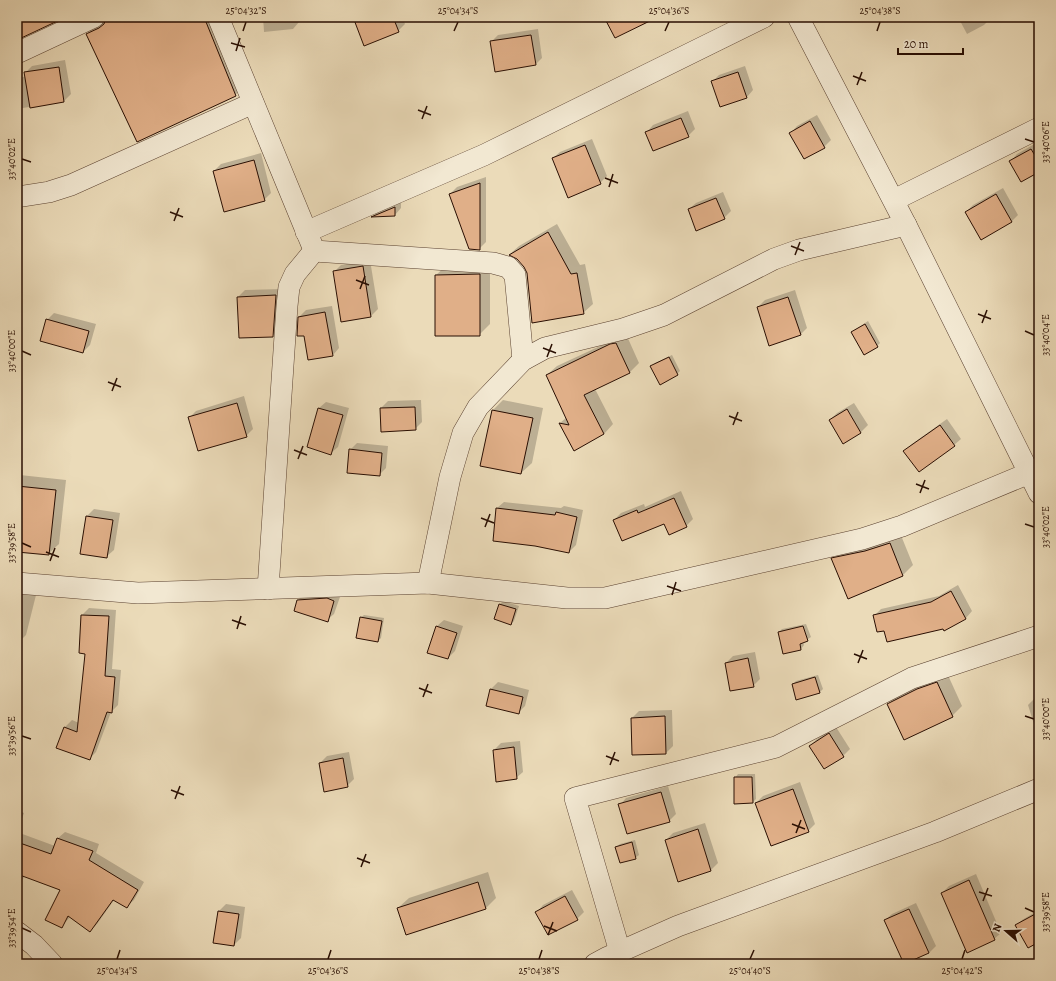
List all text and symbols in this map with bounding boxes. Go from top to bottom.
text: 25°04'32"S [226,4,266,17]
text: 25°04'34"S [438,4,478,17]
text: 25°04'36"S [649,4,689,17]
text: 25°04'38"S [860,4,900,17]
scale bar [898,30,963,56]
text: 20 m [904,36,928,52]
text: 33°40'06"E [1039,121,1052,163]
text: 33°40'02"E [5,138,18,180]
text: 33°40'04"E [1039,314,1052,356]
text: 33°40'00"E [5,330,18,372]
text: 33°40'02"E [1039,506,1052,548]
text: 33°39'58"E [5,523,18,563]
text: 33°40'00"E [1039,698,1052,740]
text: 33°39'56"E [5,716,18,756]
text: 33°39'58"E [1039,892,1052,932]
text: 33°39'54"E [5,908,18,948]
north arrow [986,911,1026,951]
text: N [989,921,1005,934]
text: 25°04'34"S [97,964,137,977]
text: 25°04'36"S [308,964,348,977]
text: 25°04'38"S [519,964,559,977]
text: 25°04'40"S [729,964,771,977]
text: 25°04'42"S [941,964,983,977]

